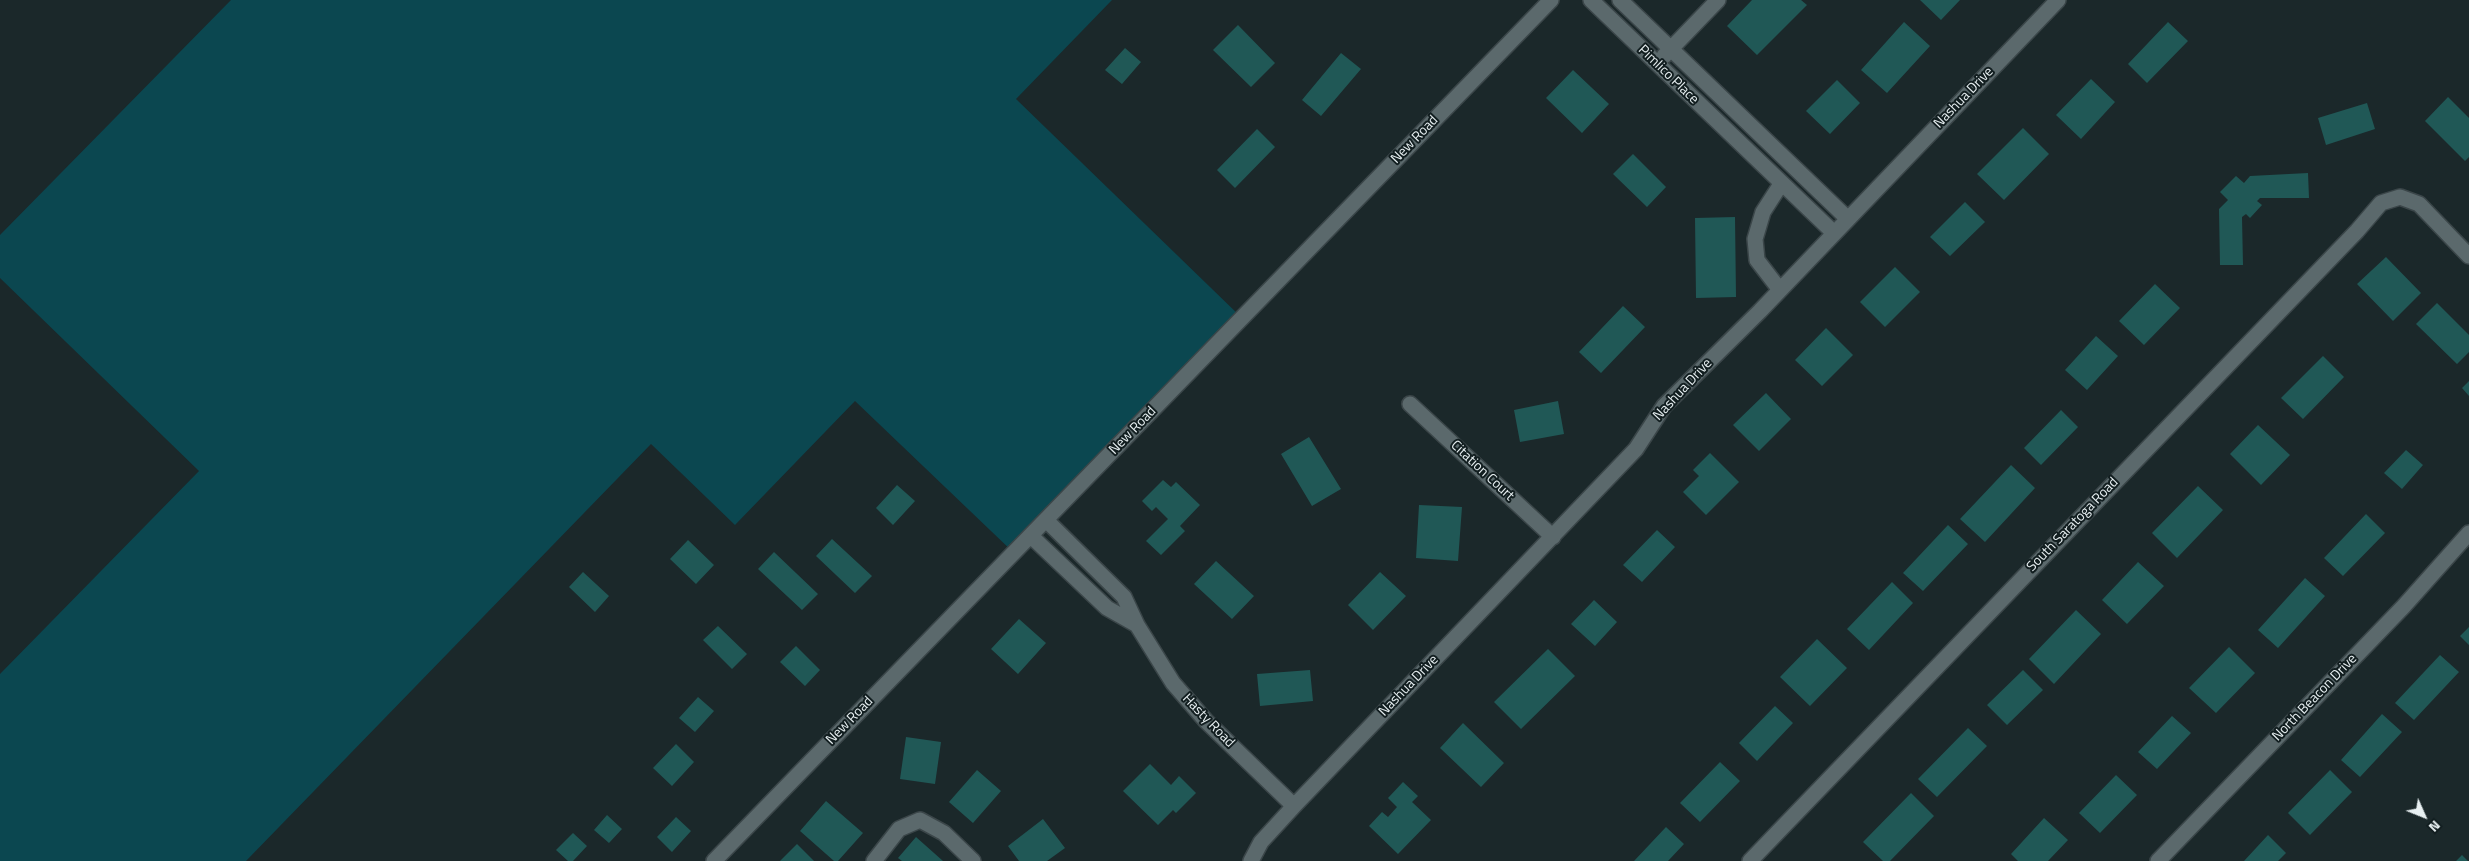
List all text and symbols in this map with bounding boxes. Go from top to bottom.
street label: Pimlico Place [1634,42,1702,108]
street label: Nashua Drive [1931,64,1997,132]
street label: New Road [1388,112,1442,168]
street label: Nashua Drive [1650,356,1716,424]
street label: New Road [1106,403,1160,459]
street label: Citation Court [1447,437,1517,505]
street label: South Saratoga Road [2024,474,2122,576]
street label: North Beacon Drive [2269,651,2361,745]
street label: Nashua Drive [1376,652,1442,720]
street label: Hasty Road [1178,691,1238,751]
street label: New Road [823,693,877,749]
north arrow [2399,791,2449,841]
text: N [2424,816,2446,838]

